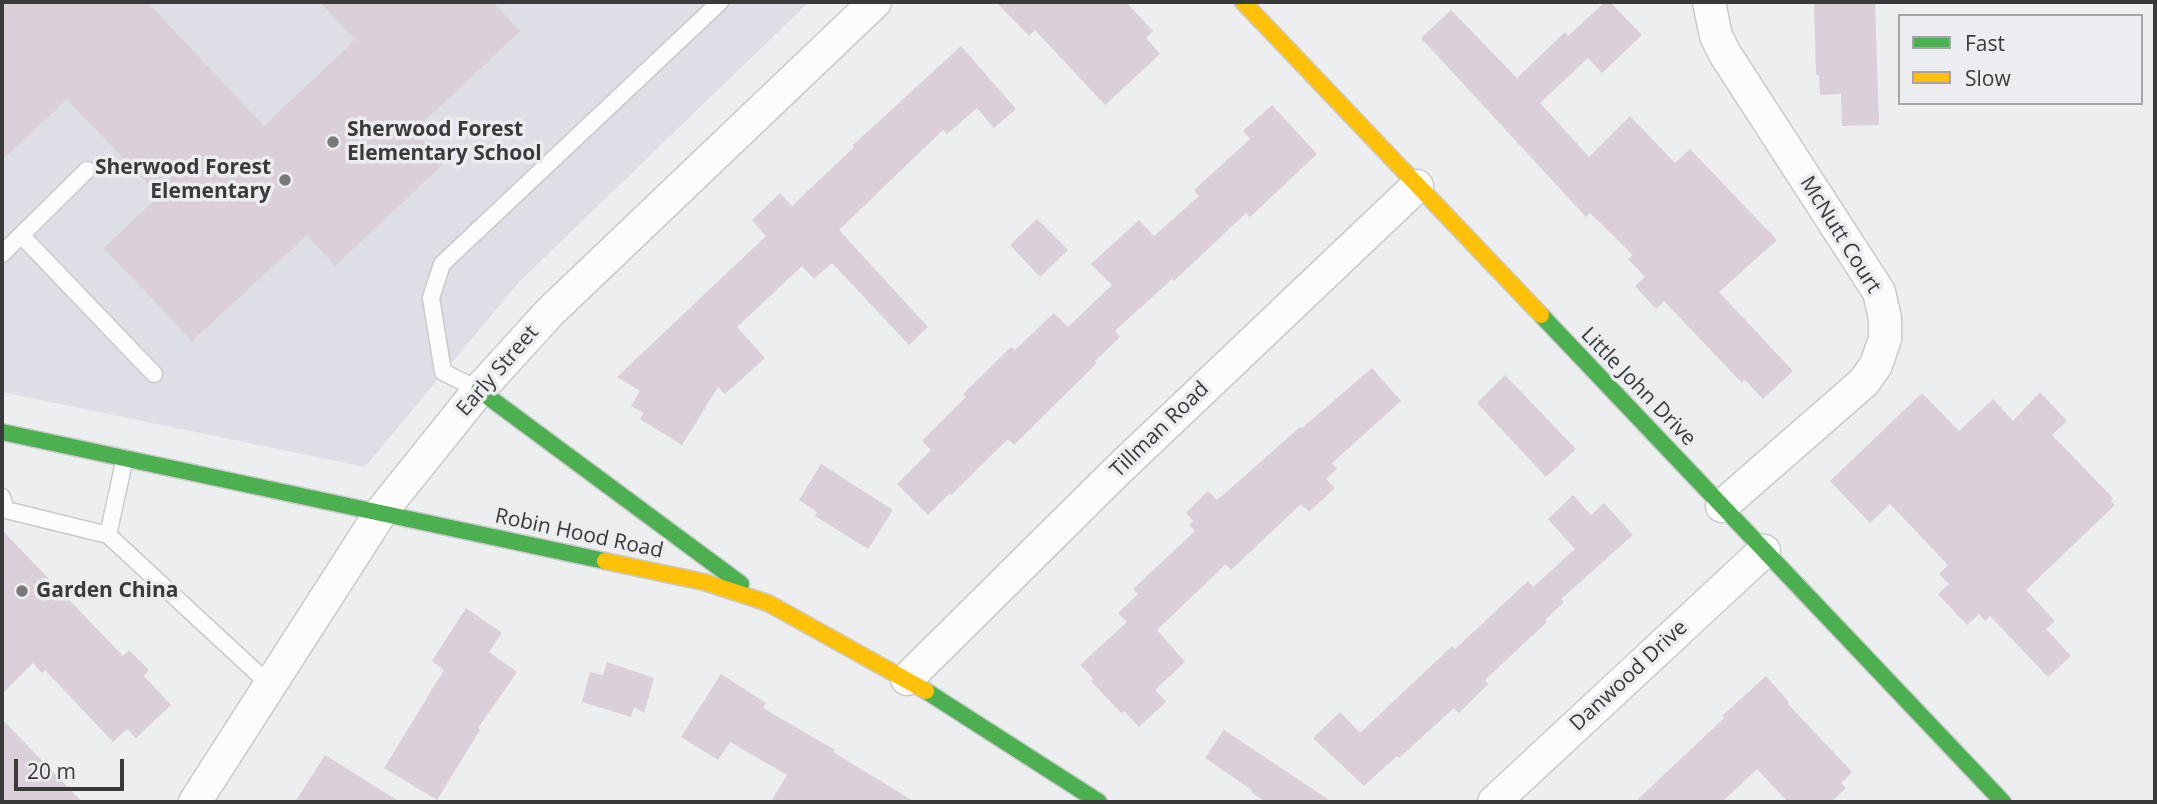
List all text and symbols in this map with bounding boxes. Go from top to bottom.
legend [1898,14,2143,105]
text: Fast [1965,29,2005,57]
text: Slow [1965,64,2011,92]
place label: Sherwood Forest Elementary School [347,117,542,167]
marker: Sherwood Forest Elementary School [325,134,341,150]
place label: Sherwood Forest Elementary [95,155,271,205]
marker: Sherwood Forest Elementary [277,172,293,188]
street label: McNutt Court [1794,172,1886,298]
street label: Early Street [452,321,544,421]
street label: Little John Drive [1575,323,1701,451]
street label: Tillman Road [1106,377,1214,483]
street label: Robin Hood Road [493,504,665,564]
place label: Garden China [36,578,178,604]
marker: Garden China [14,583,30,599]
street label: Danwood Drive [1565,615,1693,737]
scale bar [18,744,128,788]
text: 20 m [27,757,76,785]

